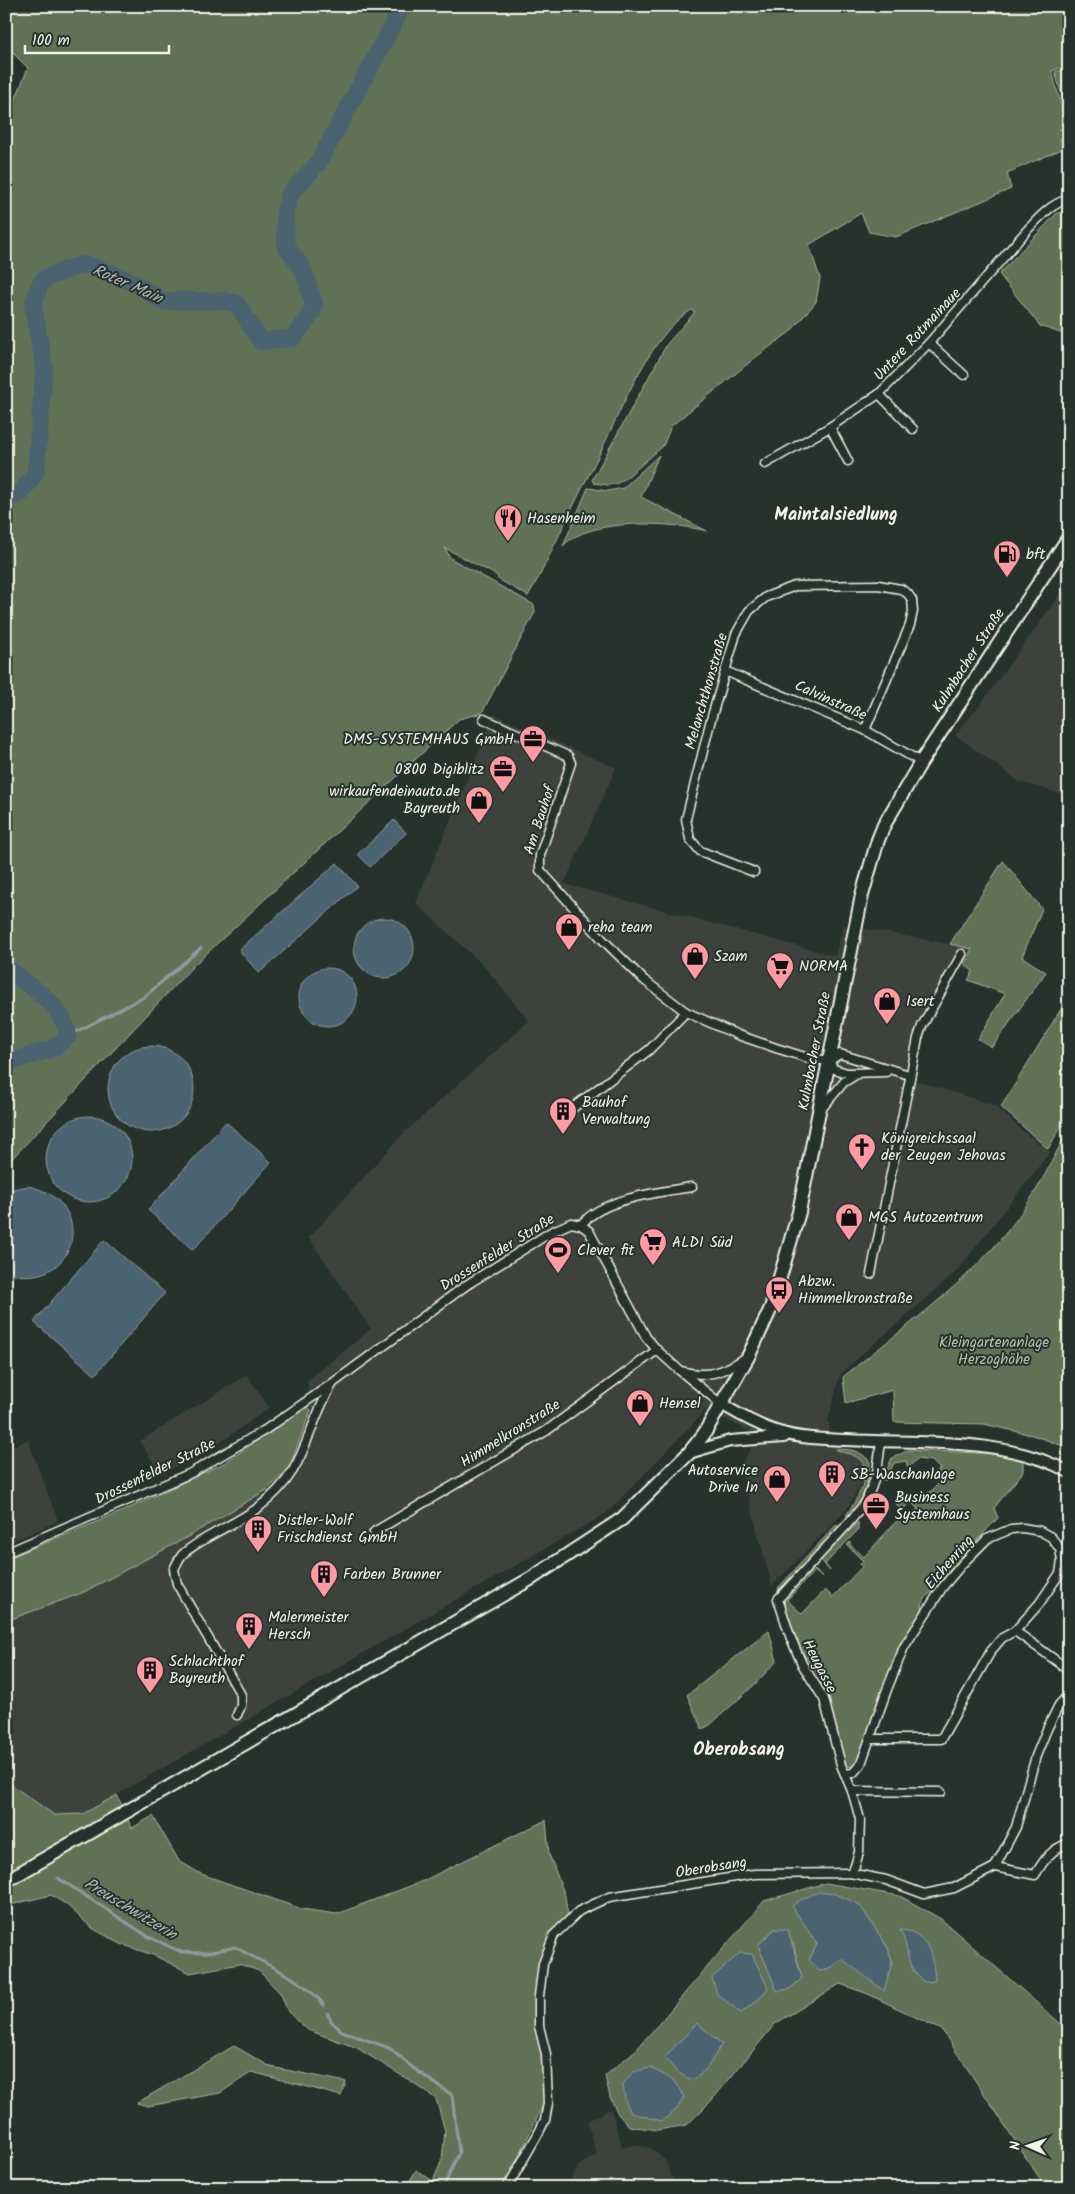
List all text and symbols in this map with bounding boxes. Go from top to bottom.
scale bar [25,22,169,54]
text: 100 m [32,29,70,53]
water label: Roter Main [88,258,168,311]
street label: Untere Rotmainaue [868,282,968,387]
district label: Maintalsiedlung [774,501,898,530]
restaurant icon: Hasenheim [493,503,523,542]
place label: Hasenheim [527,507,596,531]
fuel station icon: bft [992,539,1022,578]
place label: bft [1026,543,1046,567]
street label: Kulmbacher Straße [926,603,1012,718]
street label: Melanchthonstraße [679,630,735,752]
street label: Calvinstraße [790,674,871,728]
office icon: DMS-SYSTEMHAUS GmbH [518,724,548,763]
place label: DMS-SYSTEMHAUS GmbH [343,728,514,752]
office icon: 0800 Digiblitz [488,754,518,793]
place label: 0800 Digiblitz [395,758,484,782]
place label: wirkaufendeinauto.de Bayreuth [329,780,460,821]
street label: Am Bauhof [518,781,563,858]
shop icon: wirkaufendeinauto.de Bayreuth [464,785,494,824]
shop icon: reha team [554,912,584,951]
place label: reha team [588,916,652,940]
shop icon: Szam [680,941,710,980]
place label: Szam [714,945,748,969]
supermarket icon: NORMA [765,951,795,990]
place label: NORMA [799,955,848,979]
shop icon: Isert [872,986,902,1025]
street label: Kulmbacher Straße [792,990,838,1113]
place label: Isert [906,990,935,1014]
place label: Bauhof Verwaltung [582,1091,651,1132]
building icon: Bauhof Verwaltung [548,1096,578,1135]
place label: Königreichssaal der Zeugen Jehovas [881,1127,1006,1168]
church icon: Königreichssaal der Zeugen Jehovas [847,1132,877,1171]
shop icon: MGS Autozentrum [834,1202,864,1241]
place label: MGS Autozentrum [868,1206,983,1230]
street label: Drossenfelder Straße [435,1208,560,1298]
supermarket icon: ALDI Süd [638,1227,668,1266]
place label: ALDI Süd [672,1231,733,1255]
sports icon: Clever fit [543,1235,573,1274]
place label: Clever fit [577,1239,634,1263]
place label: Abzw. Himmelkronstraße [798,1270,913,1311]
bus stop icon: Abzw. Himmelkronstraße [764,1275,794,1314]
park label: Kleingartenanlage Herzoghöhe [939,1331,1049,1372]
shop icon: Hensel [625,1388,655,1427]
place label: Hensel [659,1392,701,1416]
street label: Himmelkronstraße [456,1393,566,1474]
street label: Drossenfelder Straße [91,1432,220,1512]
place label: Autoservice Drive In [688,1459,758,1500]
building icon: SB-Waschanlage [817,1459,847,1498]
place label: SB-Waschanlage [851,1463,955,1487]
shop icon: Autoservice Drive In [762,1464,792,1503]
place label: Business Systemhaus [895,1486,970,1527]
office icon: Business Systemhaus [861,1491,891,1530]
place label: Distler-Wolf Frischdienst GmbH [277,1509,398,1550]
building icon: Distler-Wolf Frischdienst GmbH [243,1514,273,1553]
street label: Eichenring [919,1530,980,1595]
building icon: Farben Brunner [309,1559,339,1598]
place label: Farben Brunner [343,1563,442,1587]
place label: Malermeister Hersch [268,1606,349,1647]
building icon: Malermeister Hersch [234,1611,264,1650]
street label: Heugasse [795,1635,843,1698]
place label: Schlachthof Bayreuth [169,1650,245,1691]
building icon: Schlachthof Bayreuth [135,1655,165,1694]
district label: Oberobsang [693,1736,785,1765]
street label: Oberobsang [674,1851,749,1885]
water label: Preuschwitzerin [79,1872,183,1948]
north arrow [1002,2122,1052,2172]
text: N [1005,2141,1027,2150]

